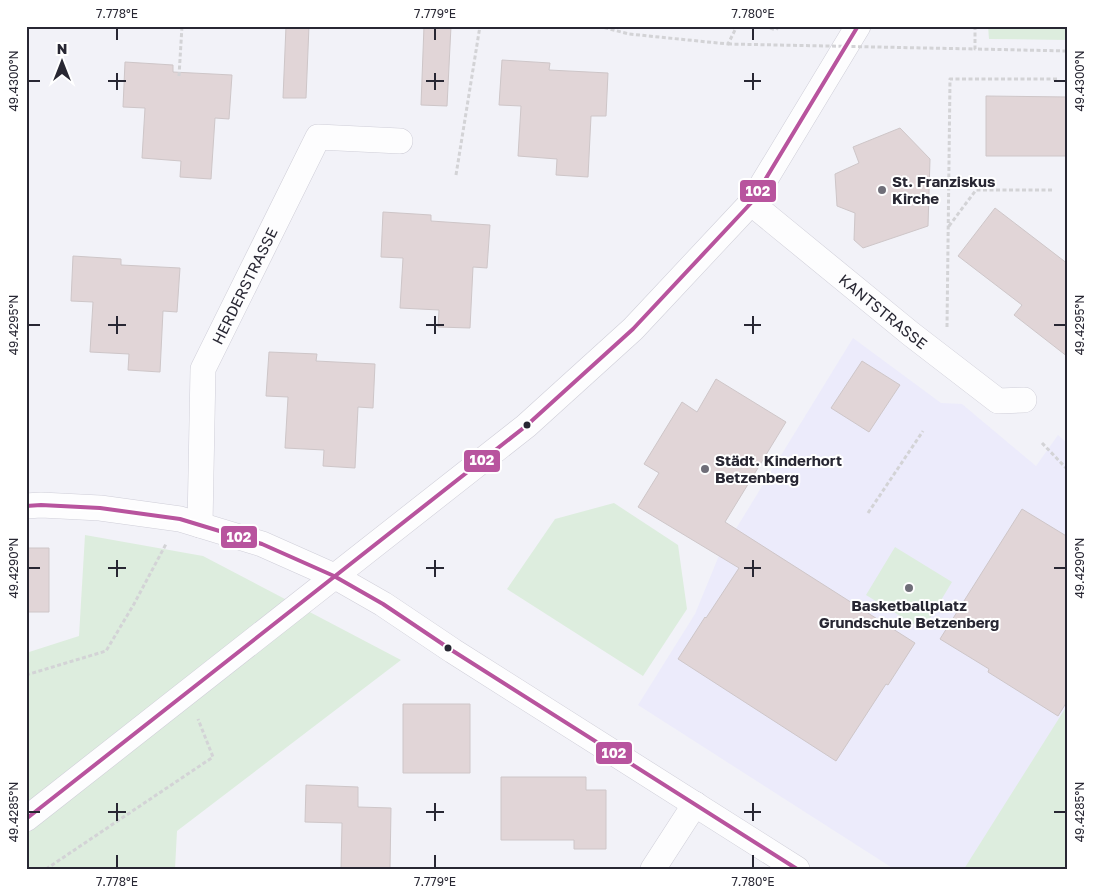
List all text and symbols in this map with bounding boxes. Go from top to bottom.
text: 7.778°E [96,6,138,21]
text: 7.779°E [414,6,456,21]
text: 7.780°E [731,6,775,21]
north arrow [38,38,88,88]
text: N [57,40,67,57]
text: 49.4300°N [6,50,21,112]
text: 49.4300°N [1072,50,1087,112]
place label: St. Franziskus Kirche [892,172,995,207]
line badge: 102 [739,179,777,203]
text: 102 [746,182,771,199]
marker: St. Franziskus Kirche [876,184,888,196]
street label: HERDERSTRASSE [208,224,281,347]
street label: KANTSTRASSE [836,270,931,352]
text: 49.4295°N [6,295,21,355]
text: 49.4295°N [1072,295,1087,355]
unlabelled marker [522,420,532,430]
line badge: 102 [463,449,501,473]
text: 102 [470,451,495,468]
place label: Städt. Kinderhort Betzenberg [715,451,842,486]
marker: Städt. Kinderhort Betzenberg [699,463,711,475]
line badge: 102 [220,525,258,549]
text: 102 [227,528,252,545]
text: 49.4290°N [6,538,21,598]
text: 49.4290°N [1072,538,1087,598]
marker: Basketballplatz Grundschule Betzenberg [903,582,915,594]
place label: Basketballplatz Grundschule Betzenberg [819,596,999,631]
unlabelled marker [443,643,453,653]
line badge: 102 [595,741,633,765]
text: 102 [602,744,627,761]
text: 49.4285°N [6,782,21,842]
text: 49.4285°N [1072,782,1087,842]
text: 7.778°E [96,874,138,889]
text: 7.779°E [414,874,456,889]
text: 7.780°E [731,874,775,889]

